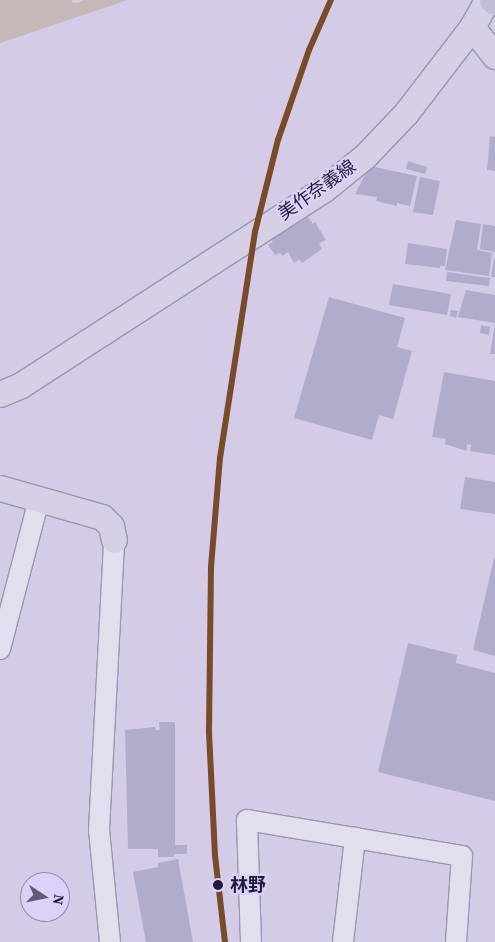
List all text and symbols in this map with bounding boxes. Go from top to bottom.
street label: 美作奈義線 [274,155,360,225]
north arrow [20,872,70,922]
place label: 林野 [230,874,266,896]
marker: 林野 [210,877,226,893]
text: N [48,893,70,907]

